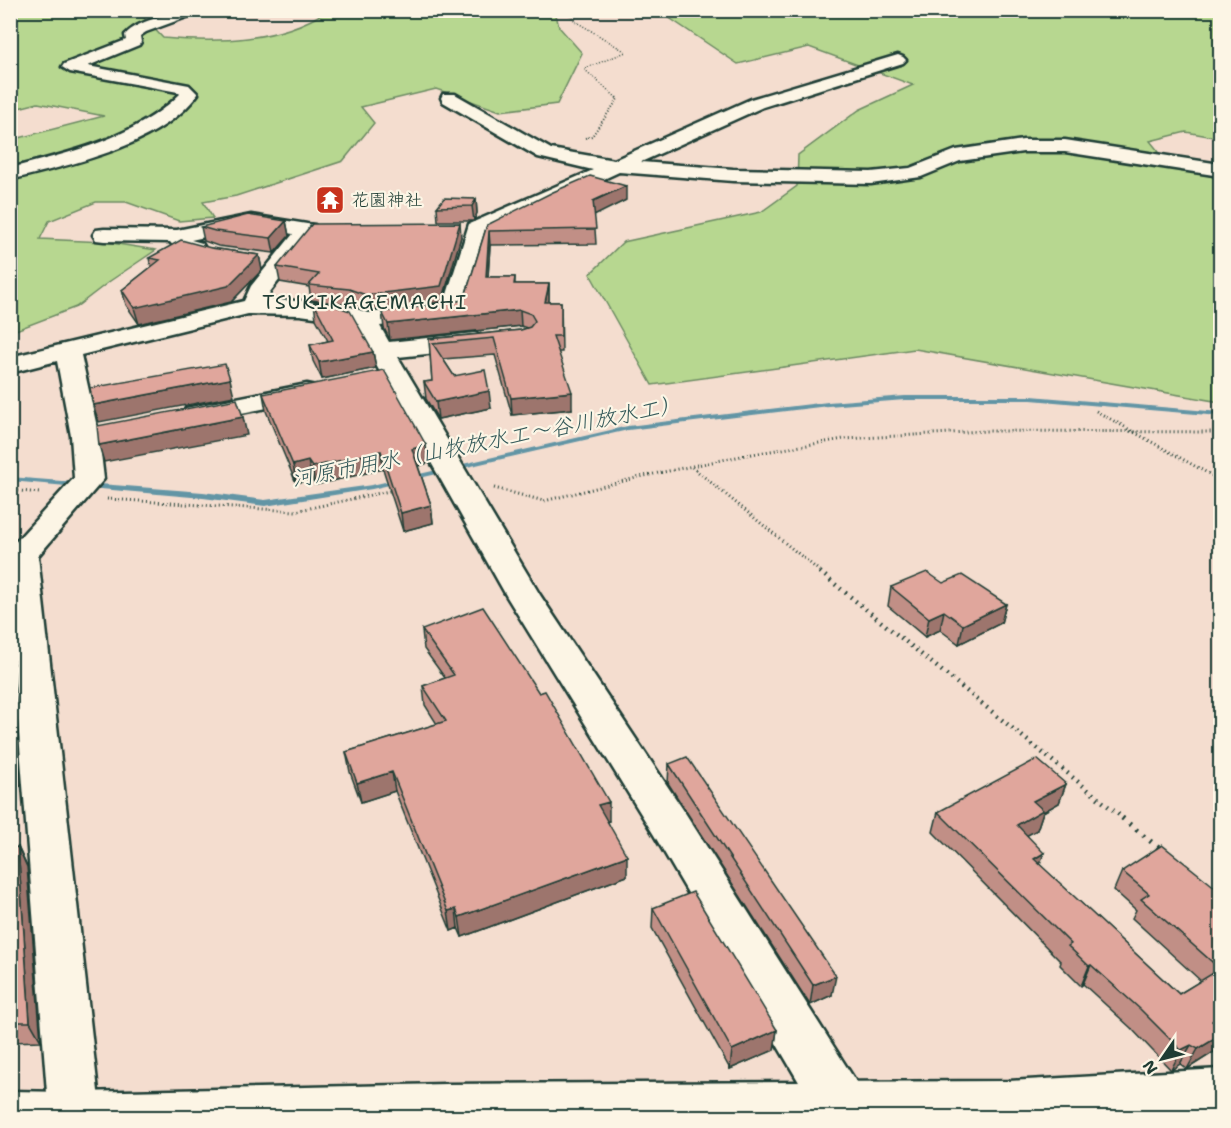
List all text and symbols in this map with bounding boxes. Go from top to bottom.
temple icon: 花園神社 [314,184,346,216]
place label: 花園神社 [351,188,423,212]
district label: TSUKIKAGEMACHI [262,289,468,315]
water label: 河原市用水（山牧放水工～谷川放水工） [289,389,683,494]
north arrow [1132,1029,1192,1089]
text: N [1138,1056,1162,1079]

